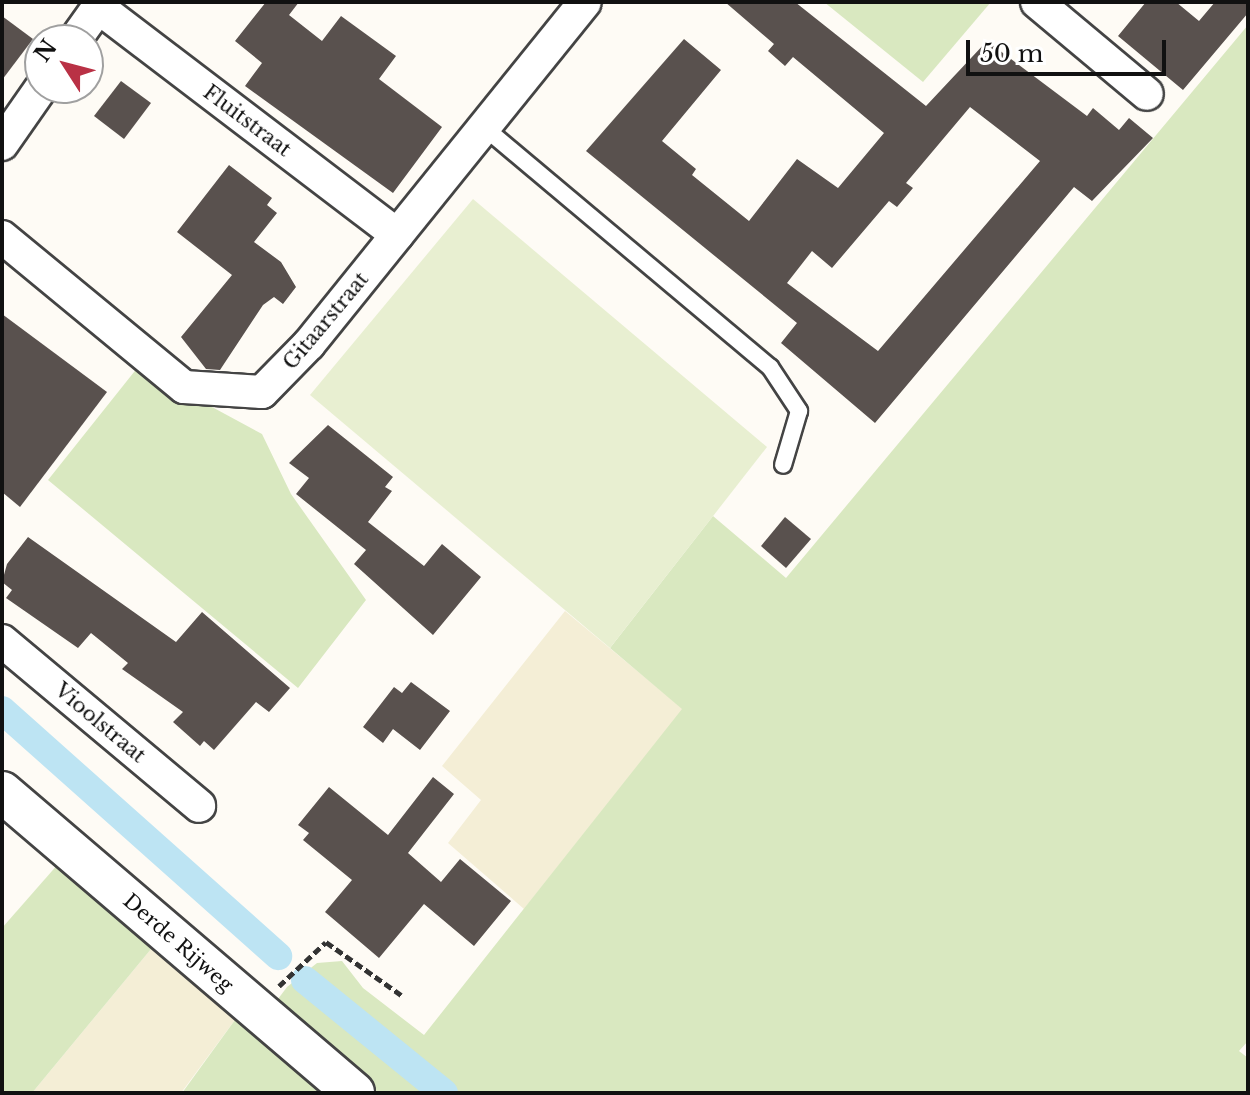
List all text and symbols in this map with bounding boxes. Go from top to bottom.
north arrow [24,24,104,104]
scale bar [970,24,1170,74]
text: N [29,34,63,67]
text: 50 m [980,39,1043,68]
street label: Fluitstraat [198,80,296,162]
street label: Gitaarstraat [278,268,374,374]
street label: Vioolstraat [50,678,150,768]
street label: Derde Rijweg [118,889,238,997]

